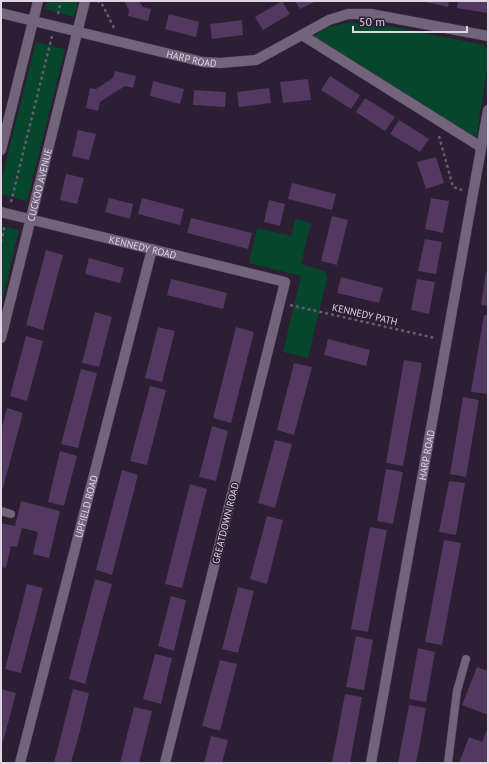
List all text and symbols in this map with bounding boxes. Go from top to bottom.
scale bar [353,8,467,34]
text: 50 m [359,14,385,29]
street label: HARP ROAD [165,47,217,70]
street label: CUCKOO AVENUE [24,147,55,223]
street label: KENNEDY ROAD [108,233,178,262]
street label: KENNEDY PATH [331,301,399,328]
street label: HARP ROAD [416,429,438,481]
street label: UPFIELD ROAD [72,474,101,539]
street label: GREATDOWN ROAD [209,481,242,565]

